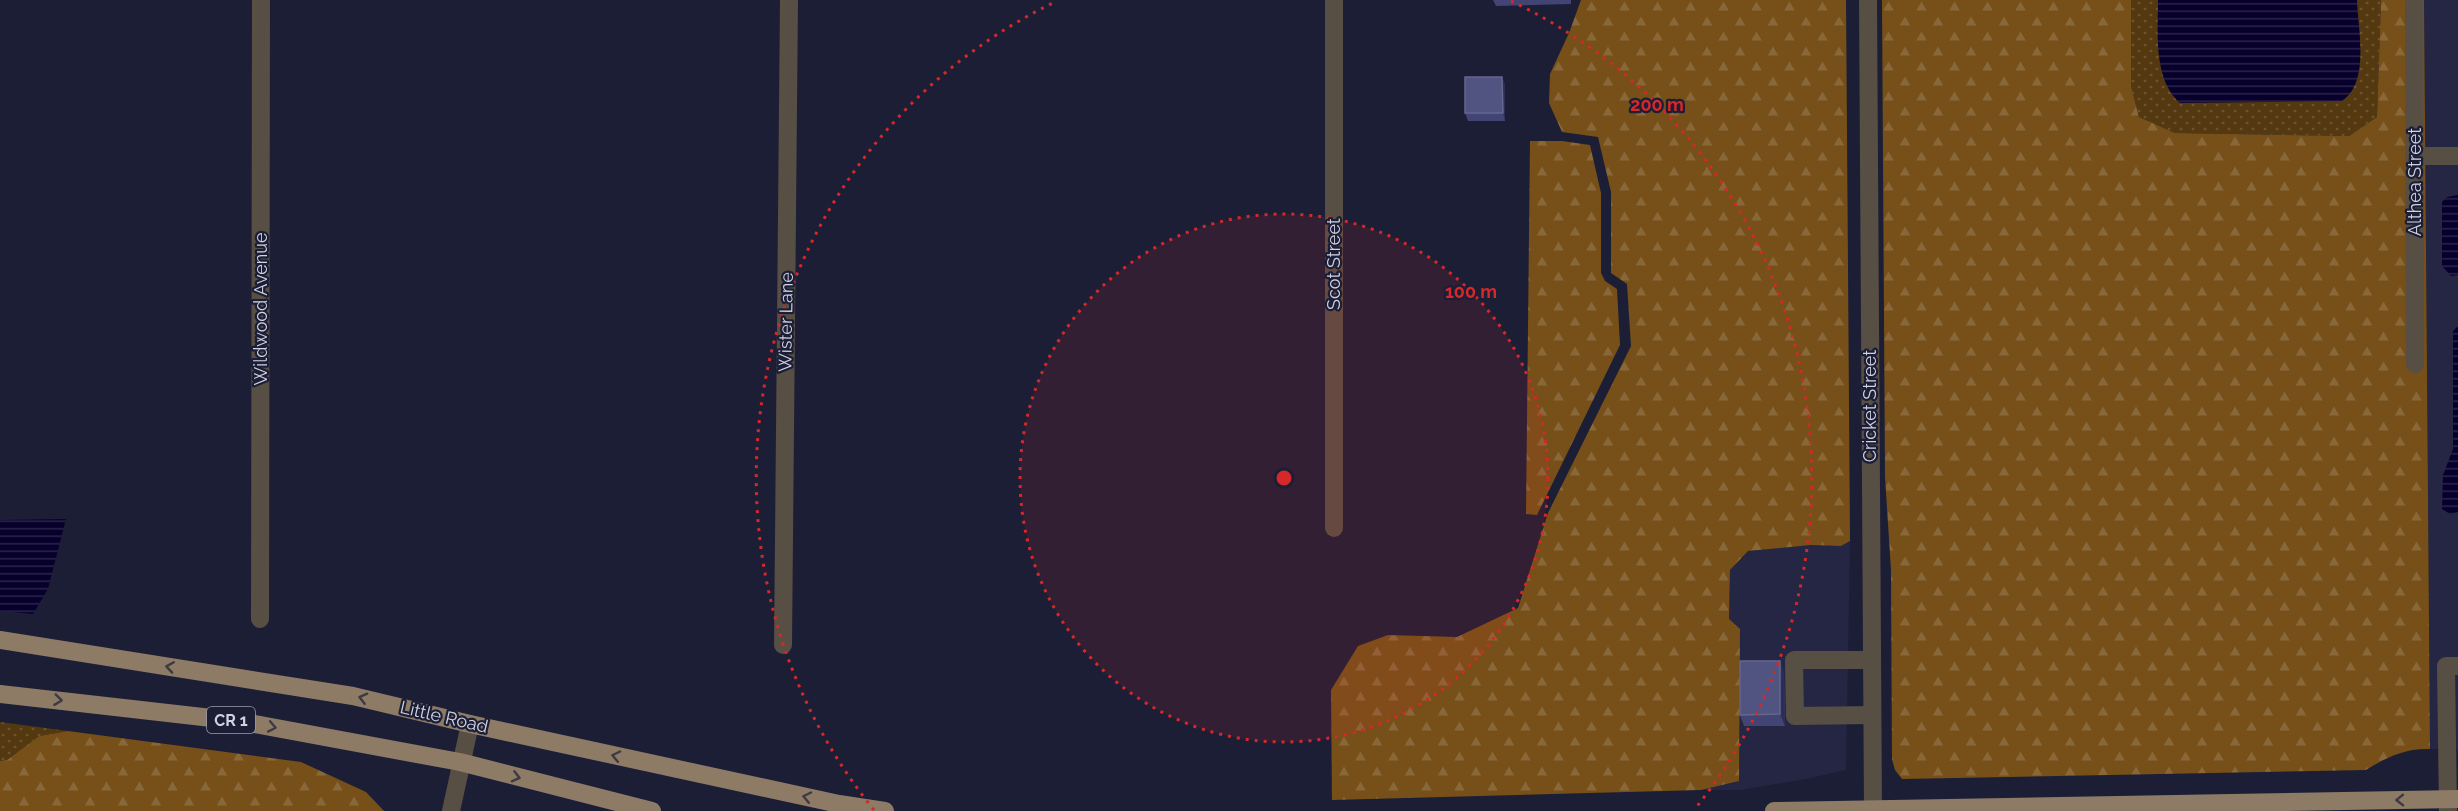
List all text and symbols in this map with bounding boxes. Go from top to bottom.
text: 200 m [1630,94,1684,115]
street label: Althea Street [2404,128,2425,236]
street label: Scot Street [1323,218,1344,310]
street label: Wildwood Avenue [250,232,271,385]
street label: Wister Lane [774,272,797,372]
text: 100 m [1445,281,1497,302]
street label: Cricket Street [1859,350,1880,462]
centre of rings [1274,468,1294,488]
one-way arrow [166,661,176,674]
one-way arrow [54,693,63,706]
one-way arrow [358,693,368,706]
street label: Little Road [398,696,490,737]
road number: CR 1 [207,707,255,733]
one-way arrow [267,720,277,733]
one-way arrow [611,750,621,763]
one-way arrow [511,769,521,782]
one-way arrow [802,791,812,804]
one-way arrow [2395,794,2404,806]

